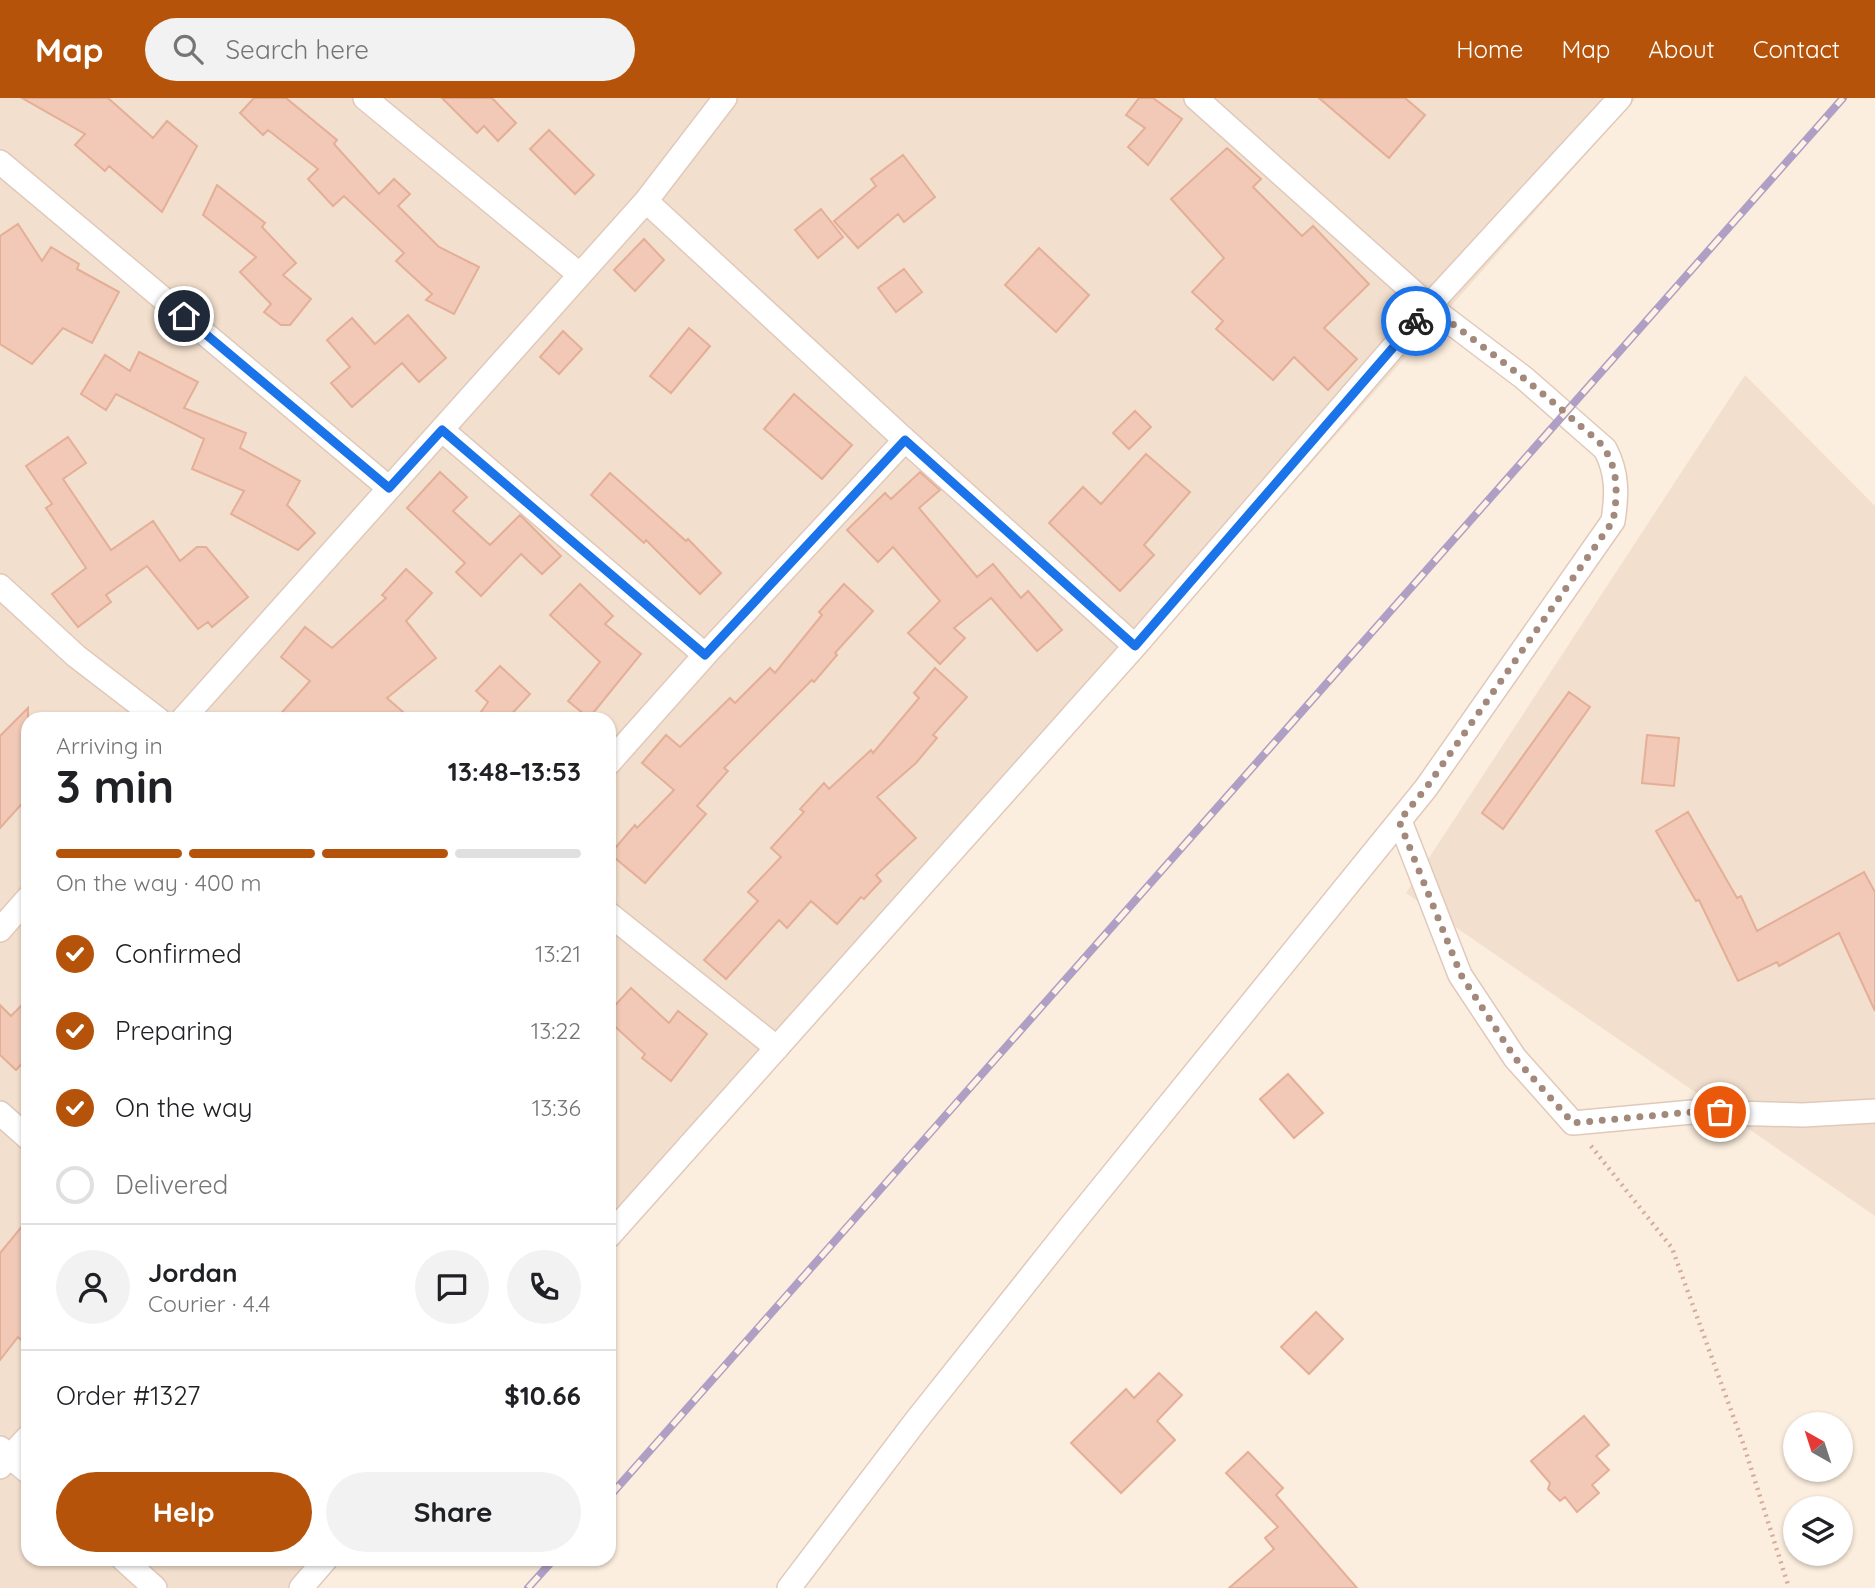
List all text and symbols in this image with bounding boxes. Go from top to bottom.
search box [145,18,635,81]
text: Map [35,29,103,70]
icon: search [169,30,207,68]
text: Search here [225,33,369,66]
text: Home [1456,34,1523,64]
text: Map [1561,34,1610,64]
text: About [1648,34,1715,64]
text: Contact [1753,34,1840,64]
pin [154,286,214,346]
courier [1381,286,1451,356]
icon: home [165,297,203,335]
icon: bike [1397,302,1435,340]
text: Arriving in [56,731,163,760]
text: 13:48–13:53 [448,755,581,788]
text: 3 min [56,757,174,815]
text: On the way · 400 m [56,868,262,897]
icon: check [56,935,94,973]
text: Confirmed [115,937,242,970]
text: 13:21 [535,939,581,968]
icon: check [56,1012,94,1050]
text: Preparing [115,1014,233,1047]
text: 13:22 [531,1016,581,1045]
pin [1690,1082,1750,1142]
icon: check [56,1089,94,1127]
text: On the way [115,1091,253,1124]
text: 13:36 [532,1093,581,1122]
icon: bag [1701,1093,1739,1131]
text: Delivered [115,1168,228,1201]
button: person [56,1250,130,1324]
button: chat [415,1250,489,1324]
button: phone [507,1250,581,1324]
text: Jordan [148,1256,237,1289]
text: Courier · 4.4 [148,1289,270,1318]
text: Order #1327 [56,1379,200,1412]
text: $10.66 [504,1379,581,1412]
north arrow [1783,1412,1853,1482]
map controls [1783,1412,1853,1566]
button: Help [56,1472,312,1552]
button: Share [326,1472,581,1552]
button: layers [1783,1496,1853,1566]

